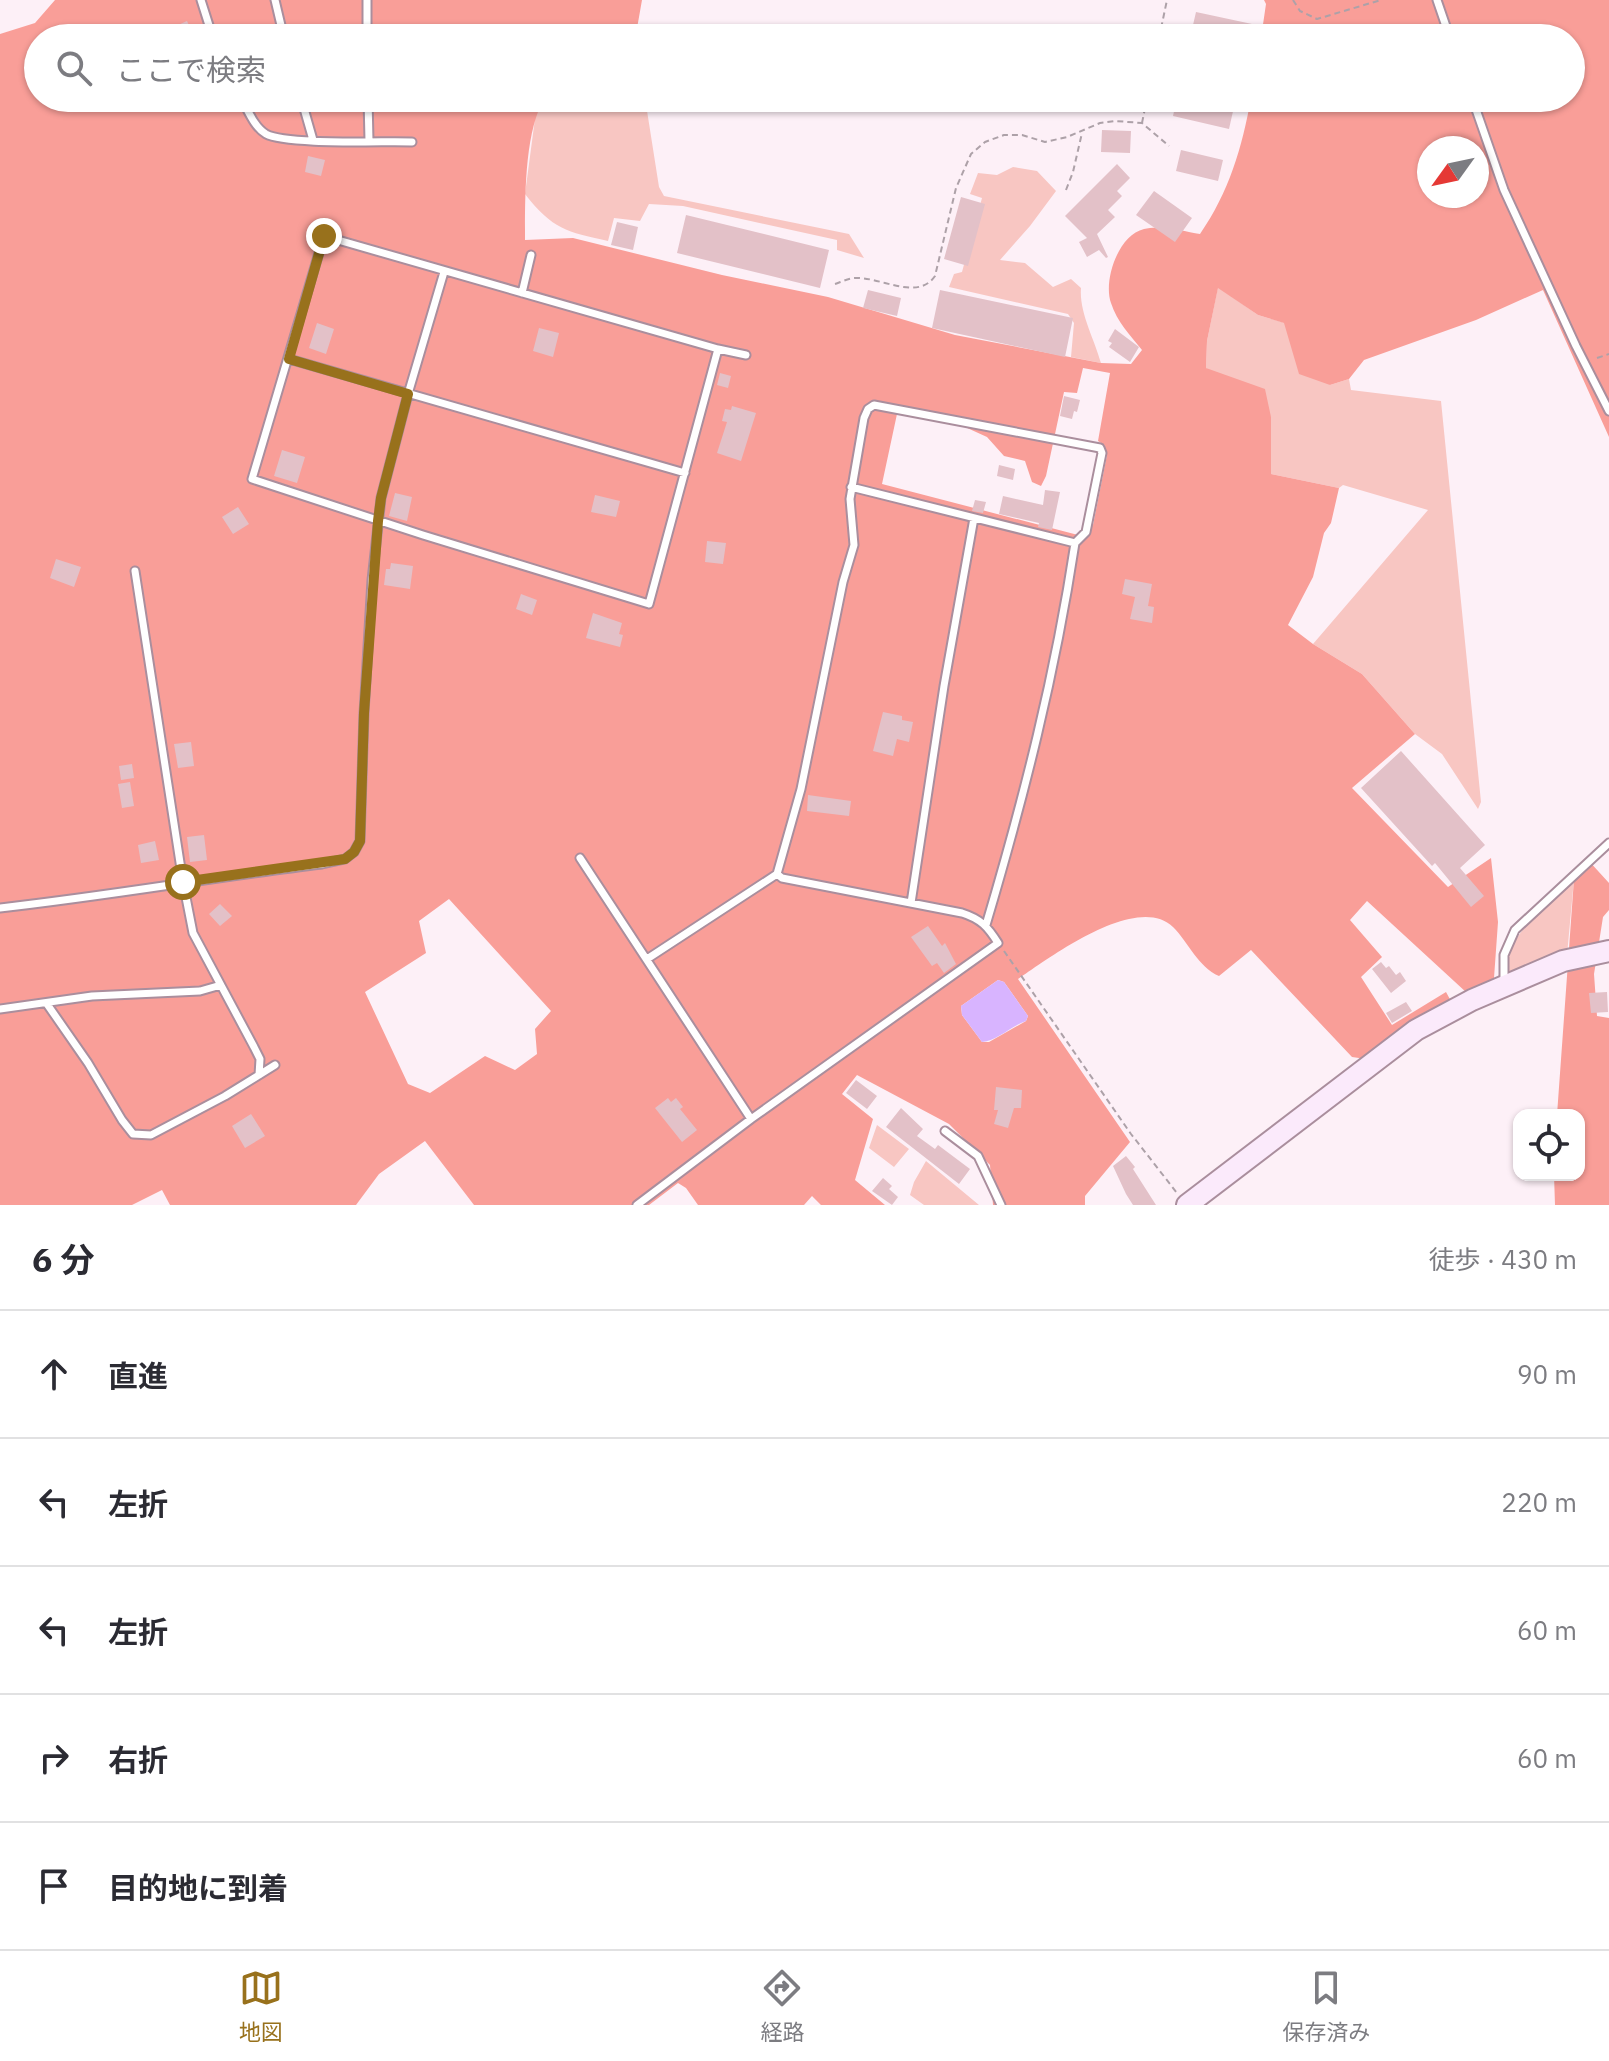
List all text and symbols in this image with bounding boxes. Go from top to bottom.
search box [24,24,1585,112]
icon: search [52,46,96,90]
text: ここで検索 [116,50,266,89]
north arrow [1417,136,1489,208]
route end [306,218,342,254]
route start [165,864,201,900]
map controls [1513,1109,1585,1181]
button: locate [1513,1109,1585,1181]
text: 6 分 [32,1237,94,1281]
text: 徒歩 · 430 m [1429,1242,1577,1276]
icon: ahead [32,1352,76,1396]
text: 直進 [108,1356,168,1395]
text: 90 m [1517,1357,1577,1391]
icon: left [32,1480,76,1524]
text: 左折 [108,1484,168,1523]
text: 220 m [1501,1485,1577,1519]
icon: left [32,1608,76,1652]
text: 左折 [108,1612,168,1651]
text: 60 m [1517,1613,1577,1647]
icon: right [32,1736,76,1780]
text: 右折 [108,1740,168,1779]
text: 60 m [1517,1741,1577,1775]
icon: arrive [32,1864,76,1908]
text: 目的地に到着 [108,1868,288,1907]
tab: 地図 [239,1966,283,2046]
tab: 経路 [760,1966,804,2046]
tab: 保存済み [1282,1966,1370,2046]

